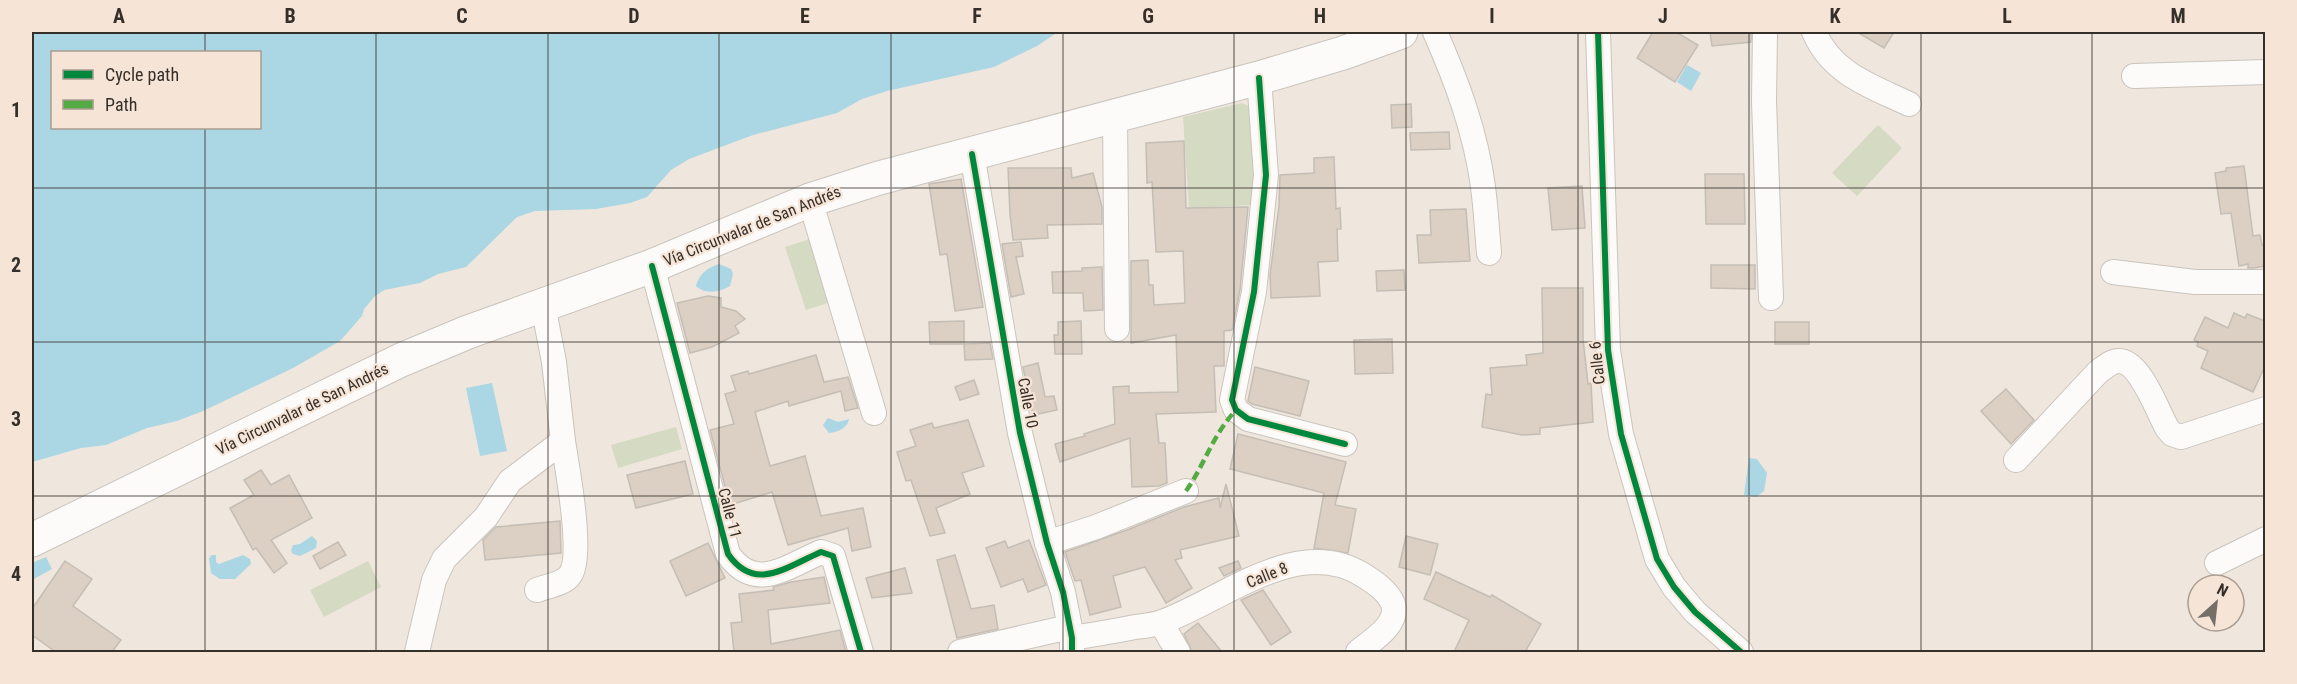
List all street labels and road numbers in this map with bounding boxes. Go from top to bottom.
street label: Vía Circunvalar de San Andrés [661,182,843,270]
street label: Calle 6 [1585,340,1609,385]
street label: Vía Circunvalar de San Andrés [213,359,391,459]
street label: Calle 10 [1014,376,1042,430]
street label: Calle 11 [714,486,746,540]
street label: Calle 8 [1243,558,1291,592]

